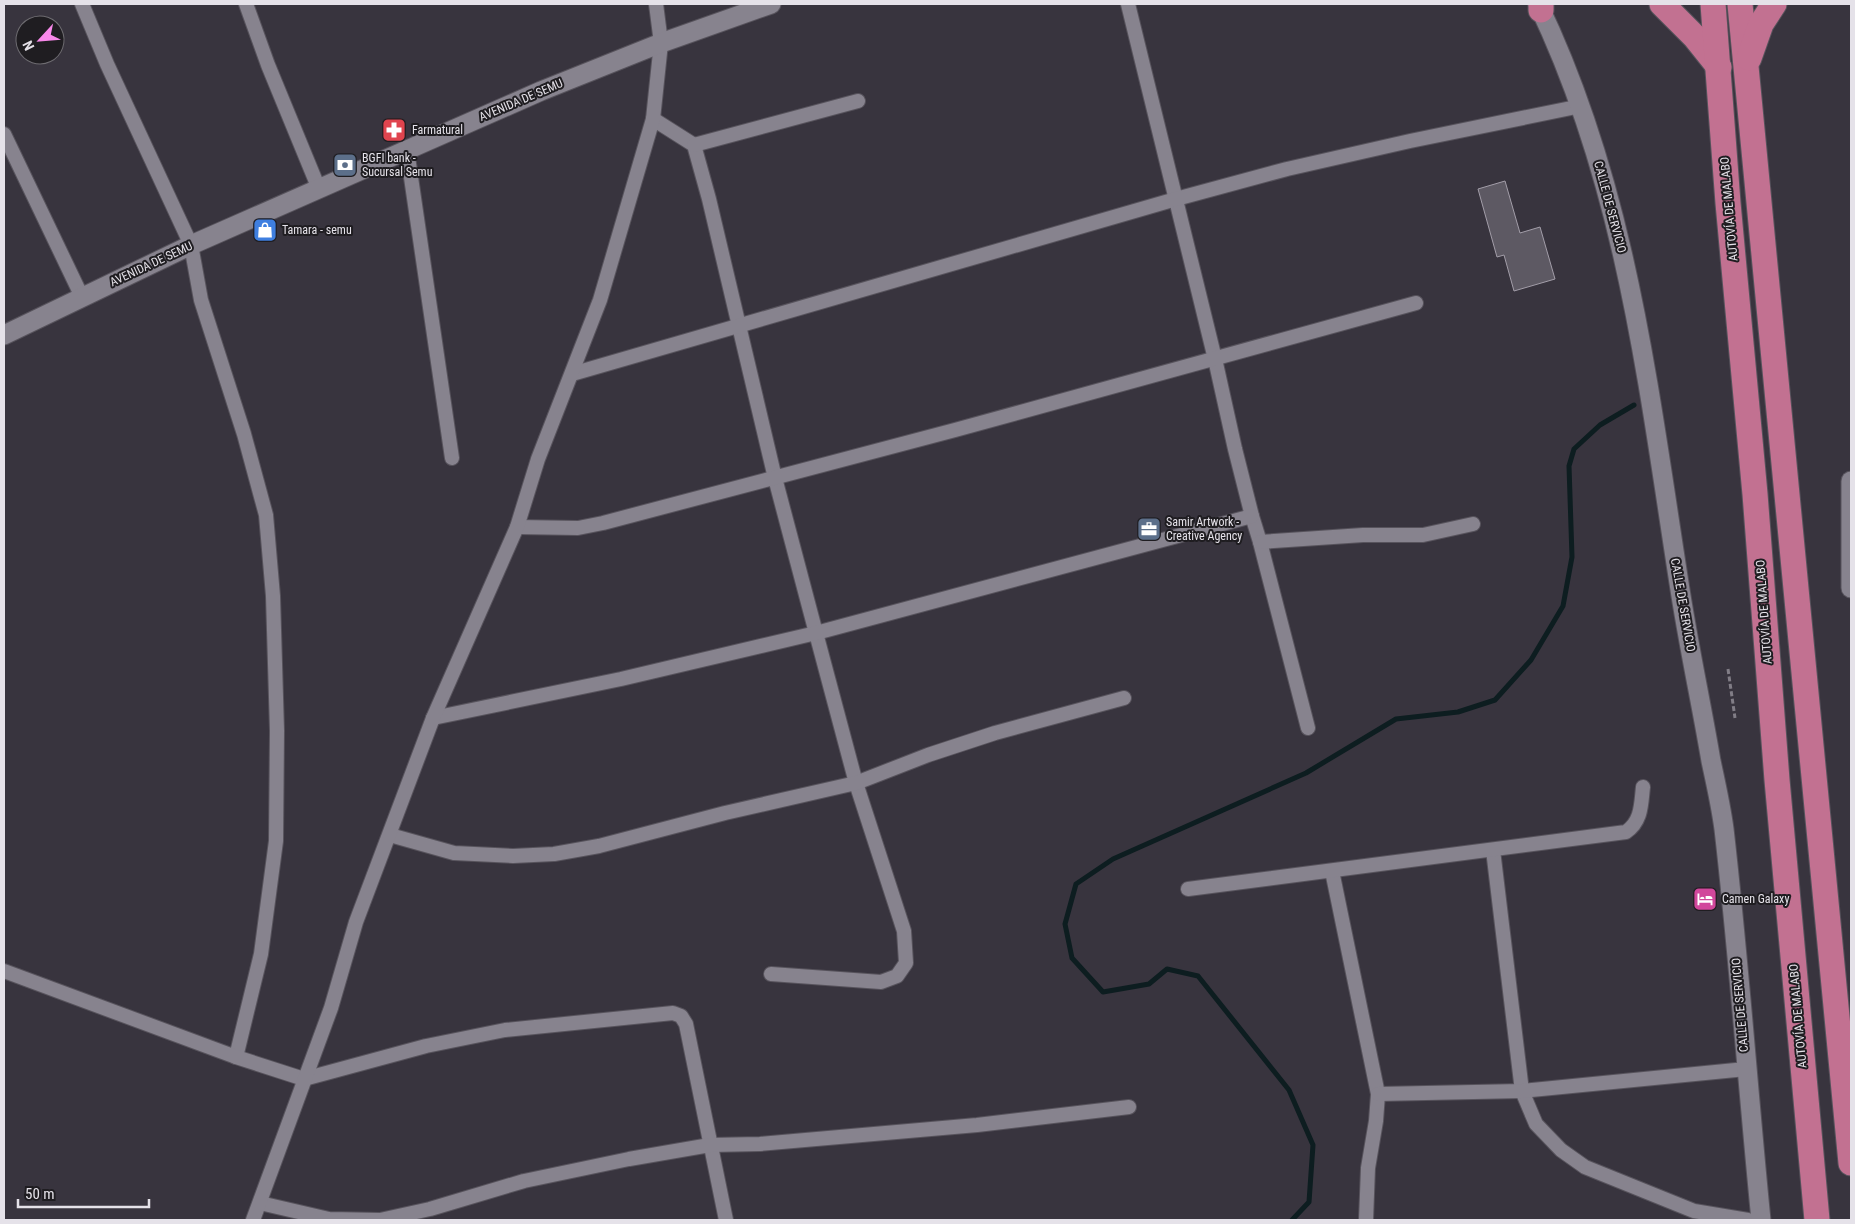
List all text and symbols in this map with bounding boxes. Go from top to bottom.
north arrow [15,15,65,65]
text: N [19,38,37,53]
street label: AVENIDA DE SEMU [477,76,565,124]
pharmacy icon: Farmatural [381,117,407,143]
place label: Farmatural [412,123,463,137]
place label: BGFI bank - Sucursal Semu [362,151,433,179]
bank icon: BGFI bank - Sucursal Semu [332,152,358,178]
street label: AUTOVÍA DE MALABO [1716,156,1741,262]
street label: CALLE DE SERVICIO [1591,159,1629,255]
shop icon: Tamara - semu [252,217,278,243]
place label: Tamara - semu [282,223,352,237]
street label: AVENIDA DE SEMU [107,239,195,289]
place label: Samir Artwork - Creative Agency [1166,515,1242,543]
office icon: Samir Artwork - Creative Agency [1136,516,1162,542]
street label: CALLE DE SERVICIO [1668,557,1698,653]
street label: AUTOVÍA DE MALABO [1752,559,1775,665]
hotel icon: Camen Galaxy [1692,886,1718,912]
place label: Camen Galaxy [1722,892,1789,906]
street label: CALLE DE SERVICIO [1729,957,1751,1053]
street label: AUTOVÍA DE MALABO [1785,963,1810,1069]
scale bar [18,1176,149,1208]
text: 50 m [25,1185,55,1203]

